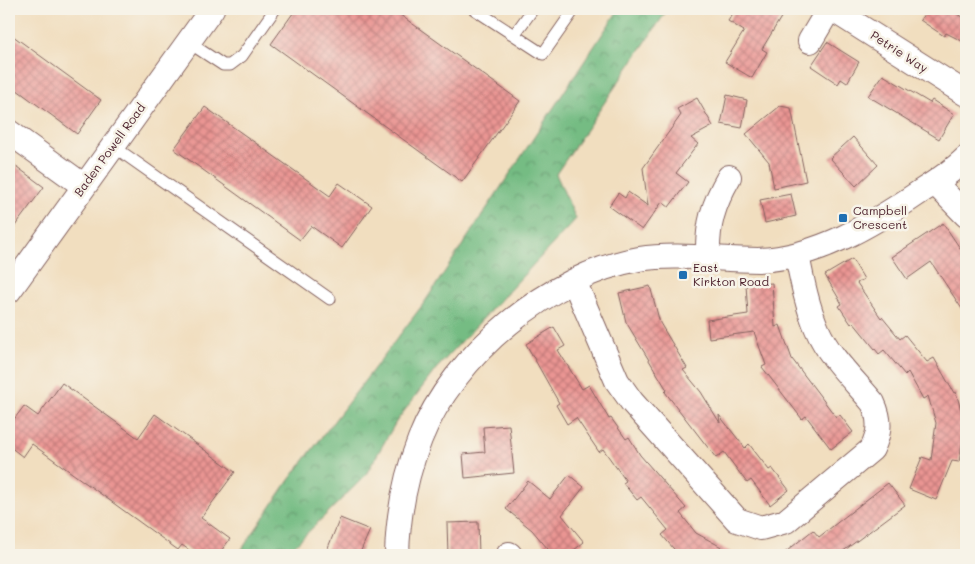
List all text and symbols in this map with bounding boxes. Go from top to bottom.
street label: Petrie Way [868,27,931,76]
street label: Baden Powell Road [70,99,149,199]
place label: Campbell Crescent [853,202,907,232]
marker: Campbell Crescent [837,212,849,224]
place label: East Kirkton Road [693,259,770,289]
marker: East Kirkton Road [677,269,689,281]

